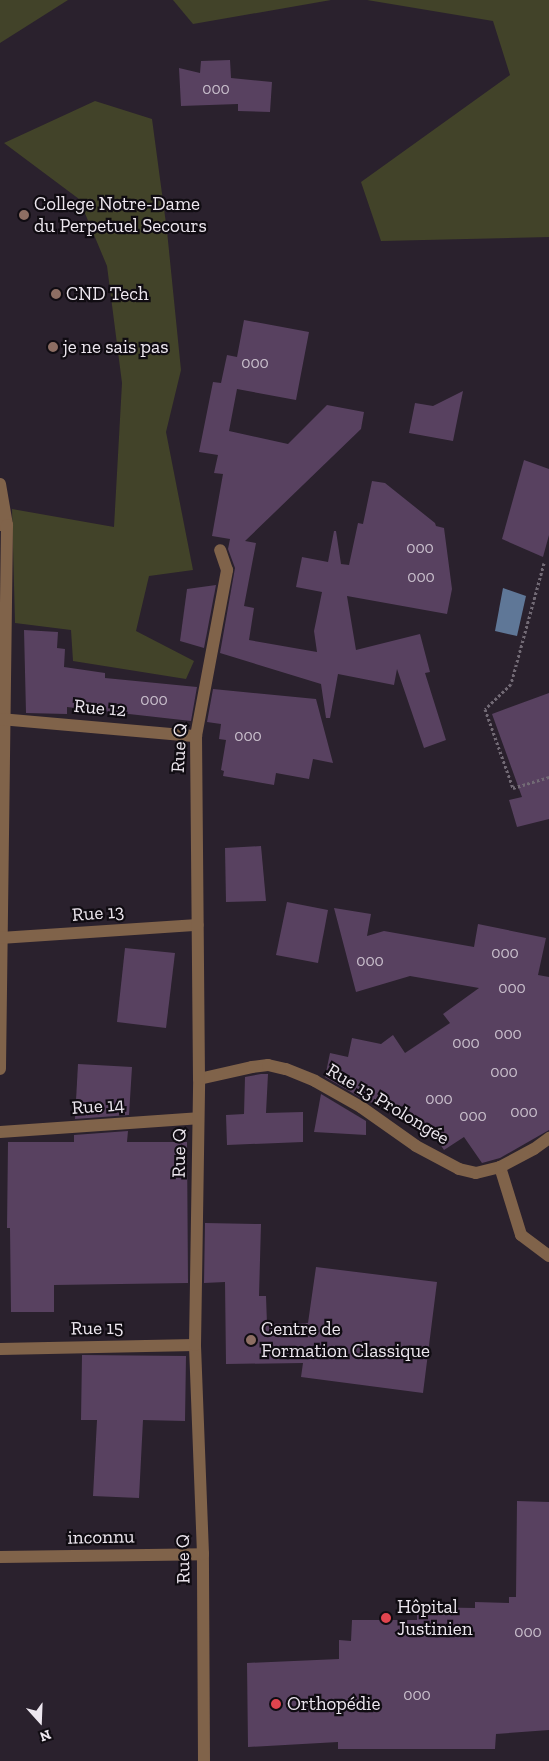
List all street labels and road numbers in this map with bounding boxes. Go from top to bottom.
street label: Rue 12 [73,694,127,722]
street label: Rue Q [166,723,192,773]
street label: Rue 13 [71,900,125,926]
street label: Rue 13 Prolongée [322,1058,454,1150]
street label: Rue 14 [71,1093,125,1119]
street label: Rue Q [167,1128,191,1178]
street label: Rue 15 [70,1316,124,1340]
street label: inconnu [67,1525,135,1549]
street label: Rue Q [171,1534,195,1584]

